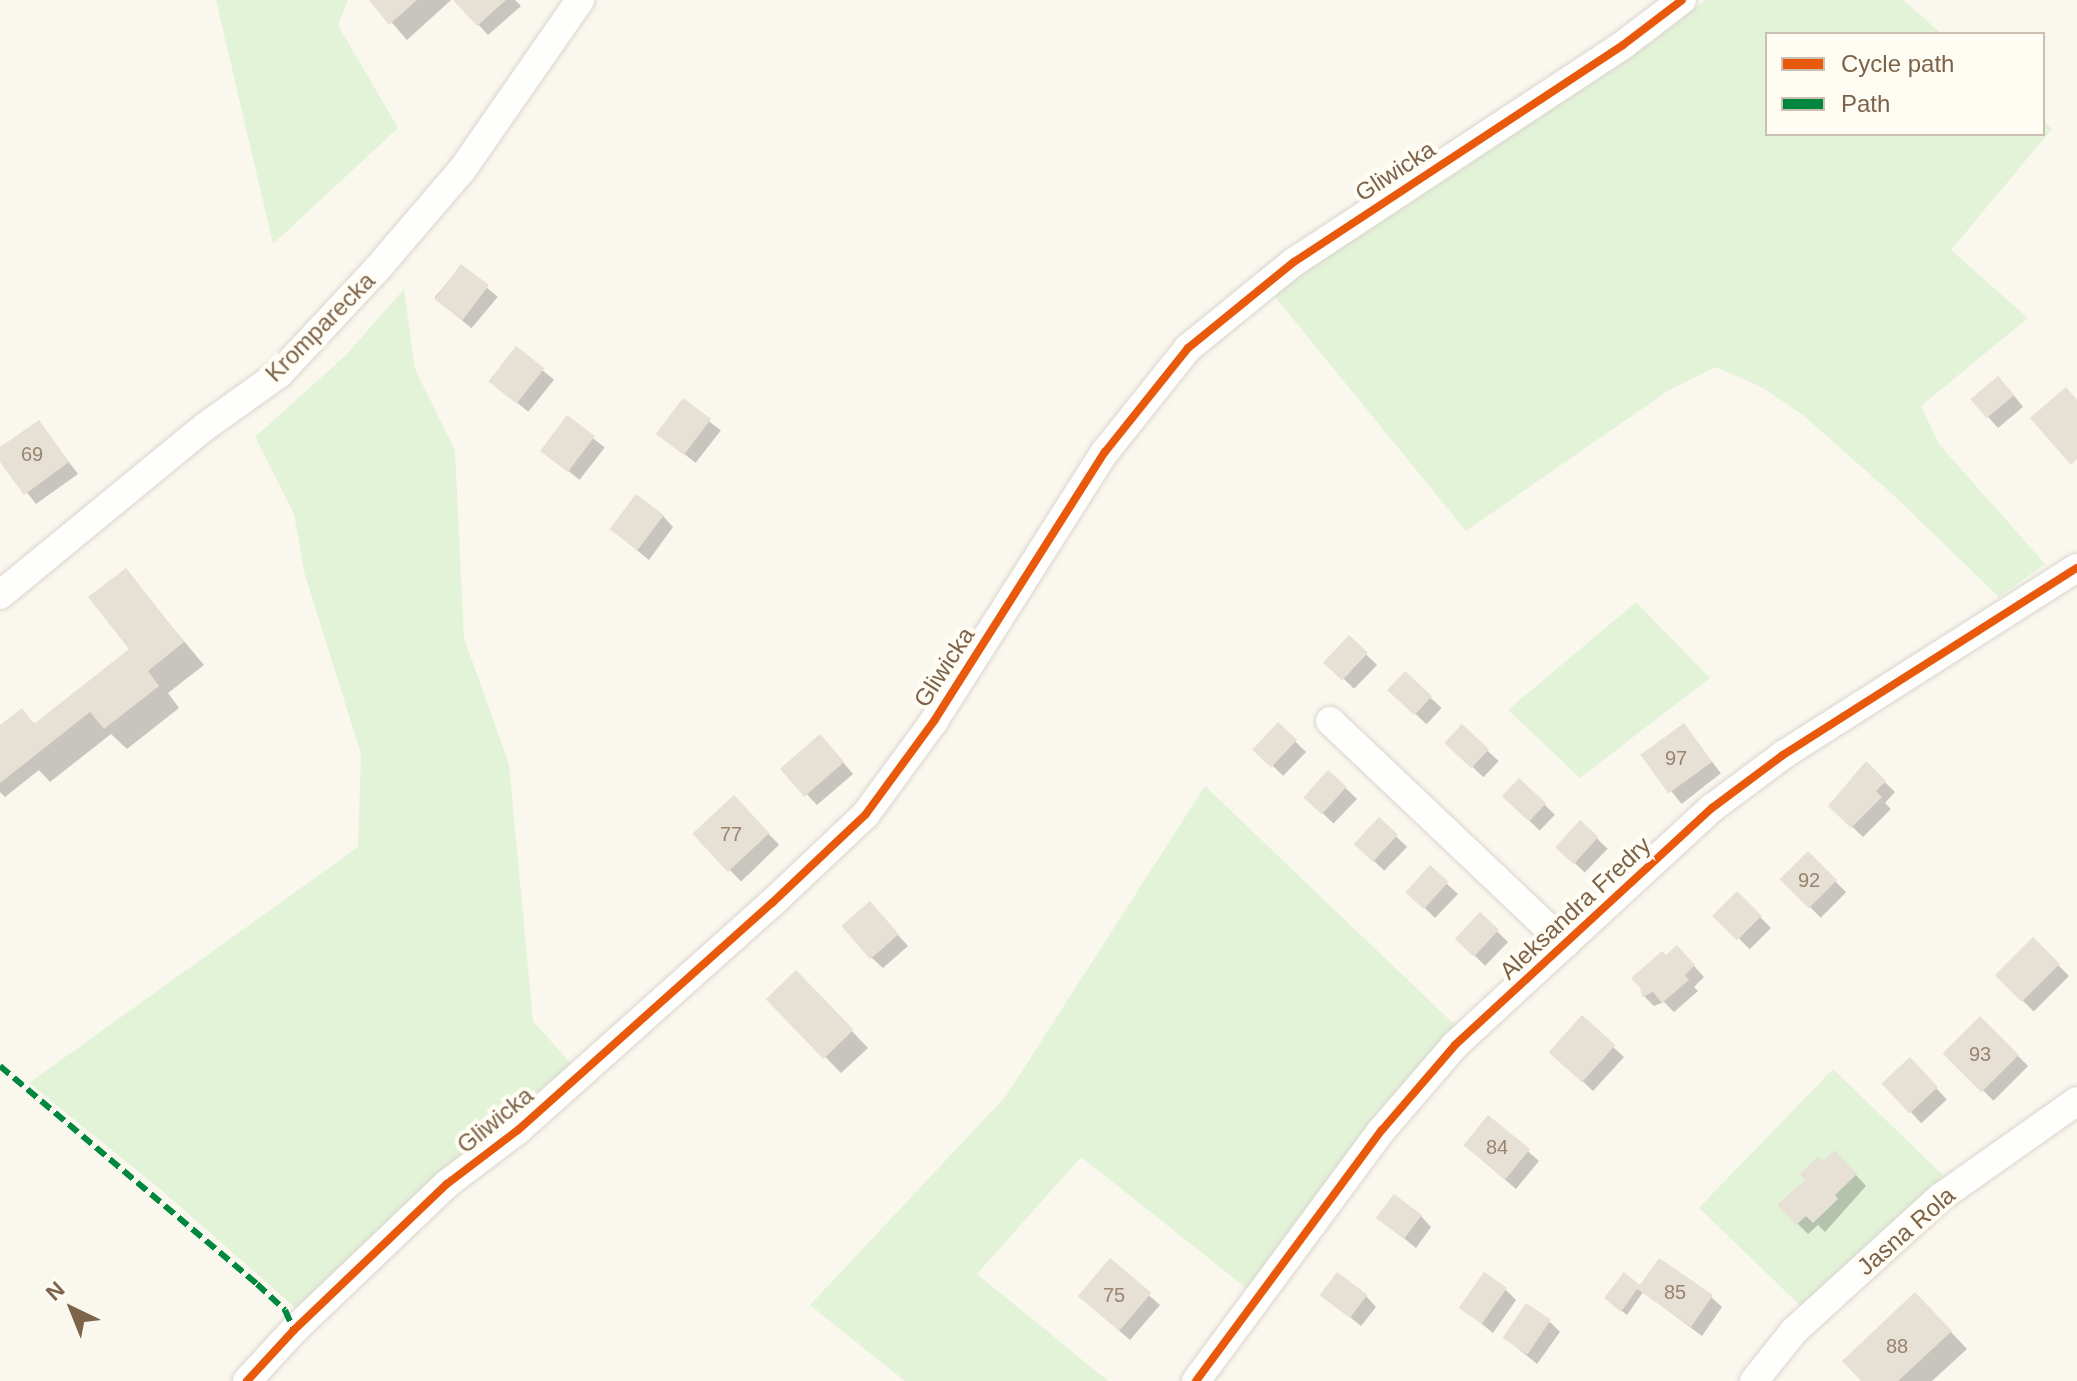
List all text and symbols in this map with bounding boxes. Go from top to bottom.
legend [1765,32,2045,136]
text: Cycle path [1841,50,1954,77]
text: Path [1841,90,1890,117]
street label: Gliwicka [1350,135,1440,207]
street label: Kromparecka [259,266,381,388]
house number: 69 [21,442,43,466]
street label: Gliwicka [908,622,980,712]
house number: 97 [1665,746,1687,770]
house number: 77 [720,822,742,846]
street label: Aleksandra Fredry [1493,831,1657,985]
house number: 92 [1798,868,1820,892]
house number: 93 [1969,1042,1991,1066]
street label: Gliwicka [451,1081,539,1159]
house number: 84 [1486,1135,1508,1159]
street label: Jasna Rola [1851,1181,1961,1281]
north arrow [32,1269,112,1349]
text: N [41,1277,70,1306]
house number: 85 [1664,1280,1686,1304]
house number: 75 [1103,1283,1125,1307]
house number: 88 [1886,1334,1908,1358]

